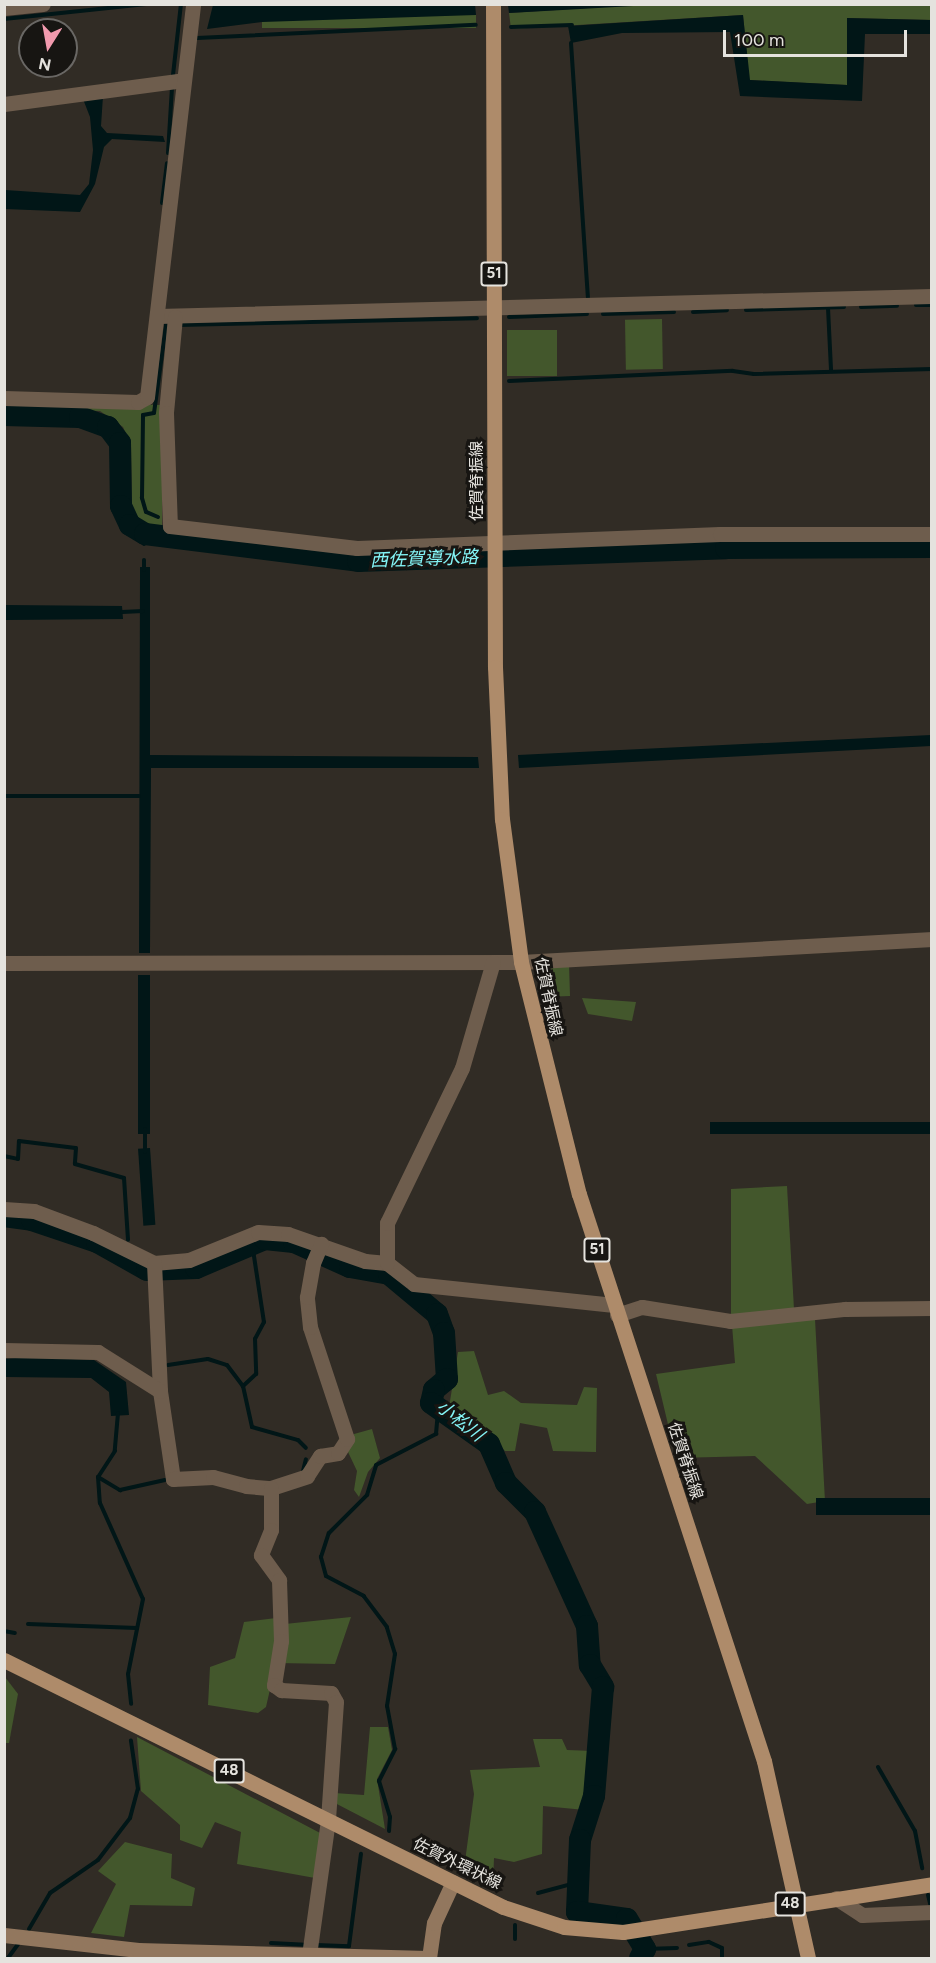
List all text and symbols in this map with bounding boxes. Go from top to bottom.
north arrow [18,18,78,78]
scale bar [726,18,910,56]
text: 100 m [734,29,784,51]
text: N [37,54,53,75]
road number: 51 [479,262,509,286]
street label: 佐賀脊振線 [467,441,487,521]
water label: 西佐賀導水路 [370,546,478,572]
street label: 佐賀脊振線 [530,956,566,1038]
road number: 51 [582,1238,612,1262]
water label: 小松川 [432,1396,488,1446]
street label: 佐賀脊振線 [664,1420,706,1502]
road number: 48 [212,1759,246,1783]
street label: 佐賀外環状線 [410,1834,504,1894]
road number: 48 [774,1892,806,1916]

